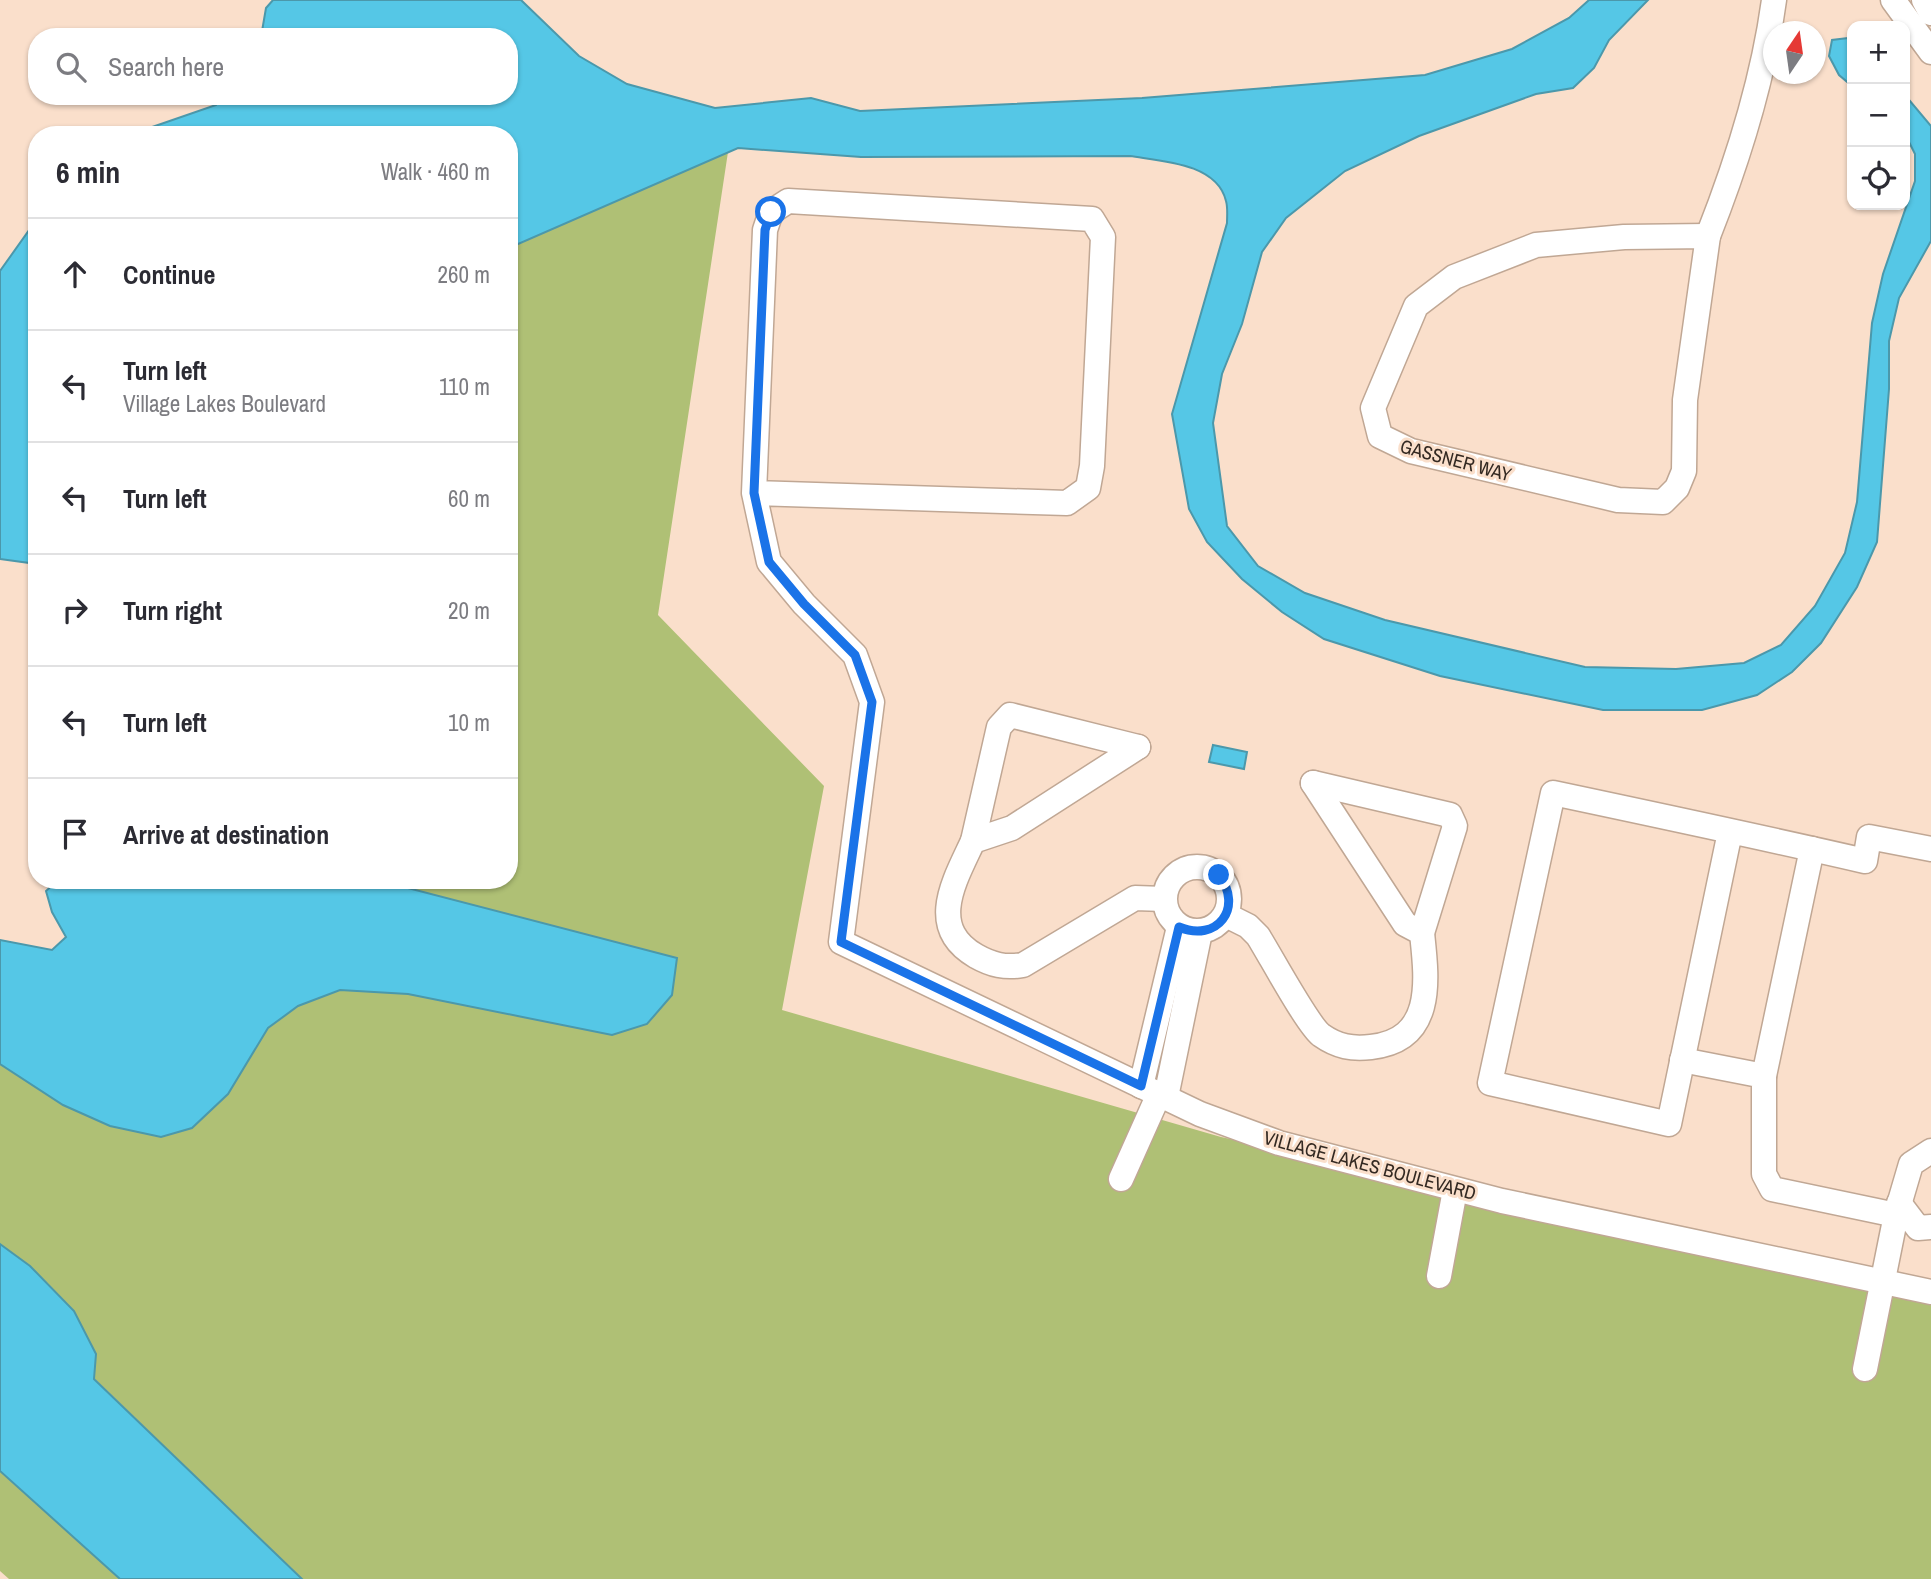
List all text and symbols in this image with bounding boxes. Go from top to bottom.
north arrow [1763,21,1826,84]
map controls [1847,21,1910,210]
button: + [1847,21,1910,84]
search box [28,28,518,105]
icon: search [52,48,90,86]
text: Search here [108,49,224,84]
button: − [1847,84,1910,147]
button: locate [1847,147,1910,210]
text: 6 min [56,152,120,192]
text: Walk · 460 m [381,156,490,187]
route start [755,196,786,227]
icon: ahead [56,255,94,293]
text: Continue [123,257,215,292]
text: 260 m [438,259,490,290]
text: Turn left [123,353,207,388]
icon: left [56,367,94,405]
text: 110 m [439,371,490,402]
text: Village Lakes Boulevard [123,388,326,419]
street label: GASSNER WAY [1397,433,1515,488]
icon: left [56,479,94,517]
text: Turn left [123,481,207,516]
text: 60 m [448,483,490,514]
icon: right [56,591,94,629]
text: Turn right [123,593,222,628]
text: 20 m [448,595,490,626]
icon: left [56,703,94,741]
text: Turn left [123,705,207,740]
text: 10 m [448,707,490,738]
icon: arrive [56,815,94,853]
text: Arrive at destination [123,817,329,852]
route end [1203,859,1234,890]
street label: VILLAGE LAKES BOULEVARD [1261,1124,1479,1206]

